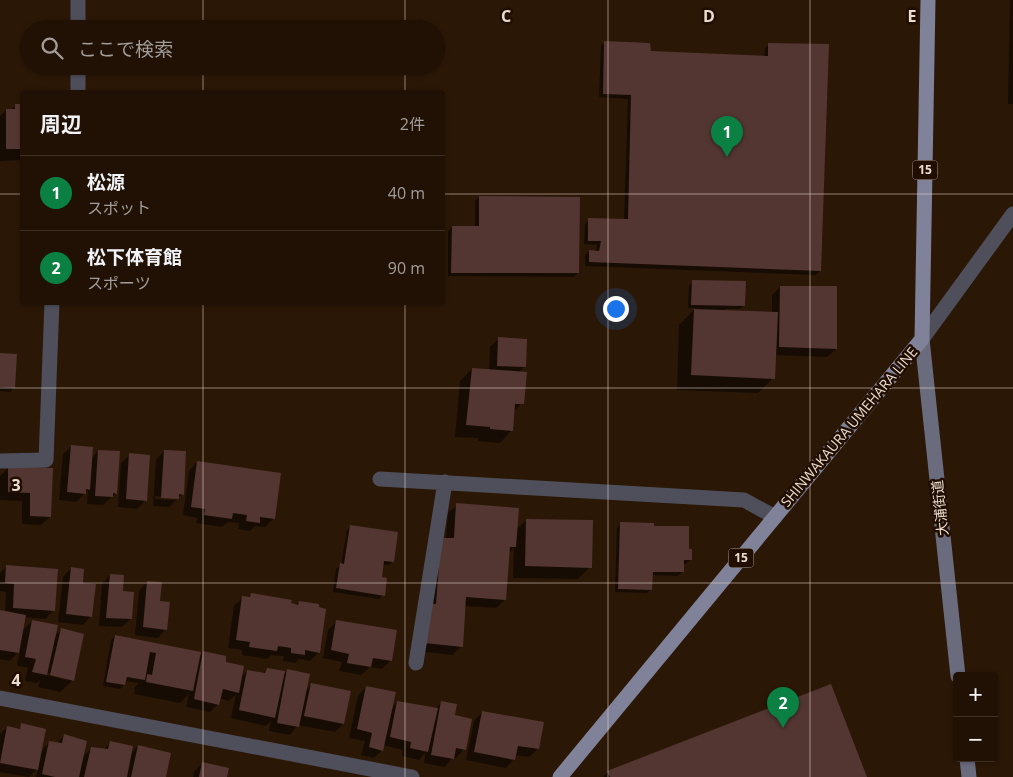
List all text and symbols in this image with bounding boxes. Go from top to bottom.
text: C [501,5,511,27]
text: D [703,5,715,27]
text: E [908,5,917,27]
search box [20,20,445,75]
icon: search [38,34,66,62]
text: ここで検索 [78,36,173,62]
text: 周辺 [40,110,82,138]
text: 2件 [400,113,425,135]
pin: 1 [711,116,743,157]
road number: 15 [912,160,938,180]
text: 松源 [87,169,125,195]
text: 1 [51,182,61,204]
text: 40 m [388,182,425,204]
text: スポット [87,197,151,219]
text: 松下体育館 [87,244,182,270]
text: 2 [51,257,61,279]
text: 90 m [388,257,425,279]
text: スポーツ [87,272,151,294]
your location [603,296,629,322]
street label: SHINWAKAURA UMEHARA LINE [776,343,921,511]
text: 3 [11,474,21,496]
street label: 大浦街道 [927,479,952,537]
road number: 15 [728,548,754,568]
text: 4 [11,669,21,691]
map controls [953,672,998,762]
button: + [953,672,998,717]
pin: 2 [767,687,799,728]
button: − [953,717,998,762]

